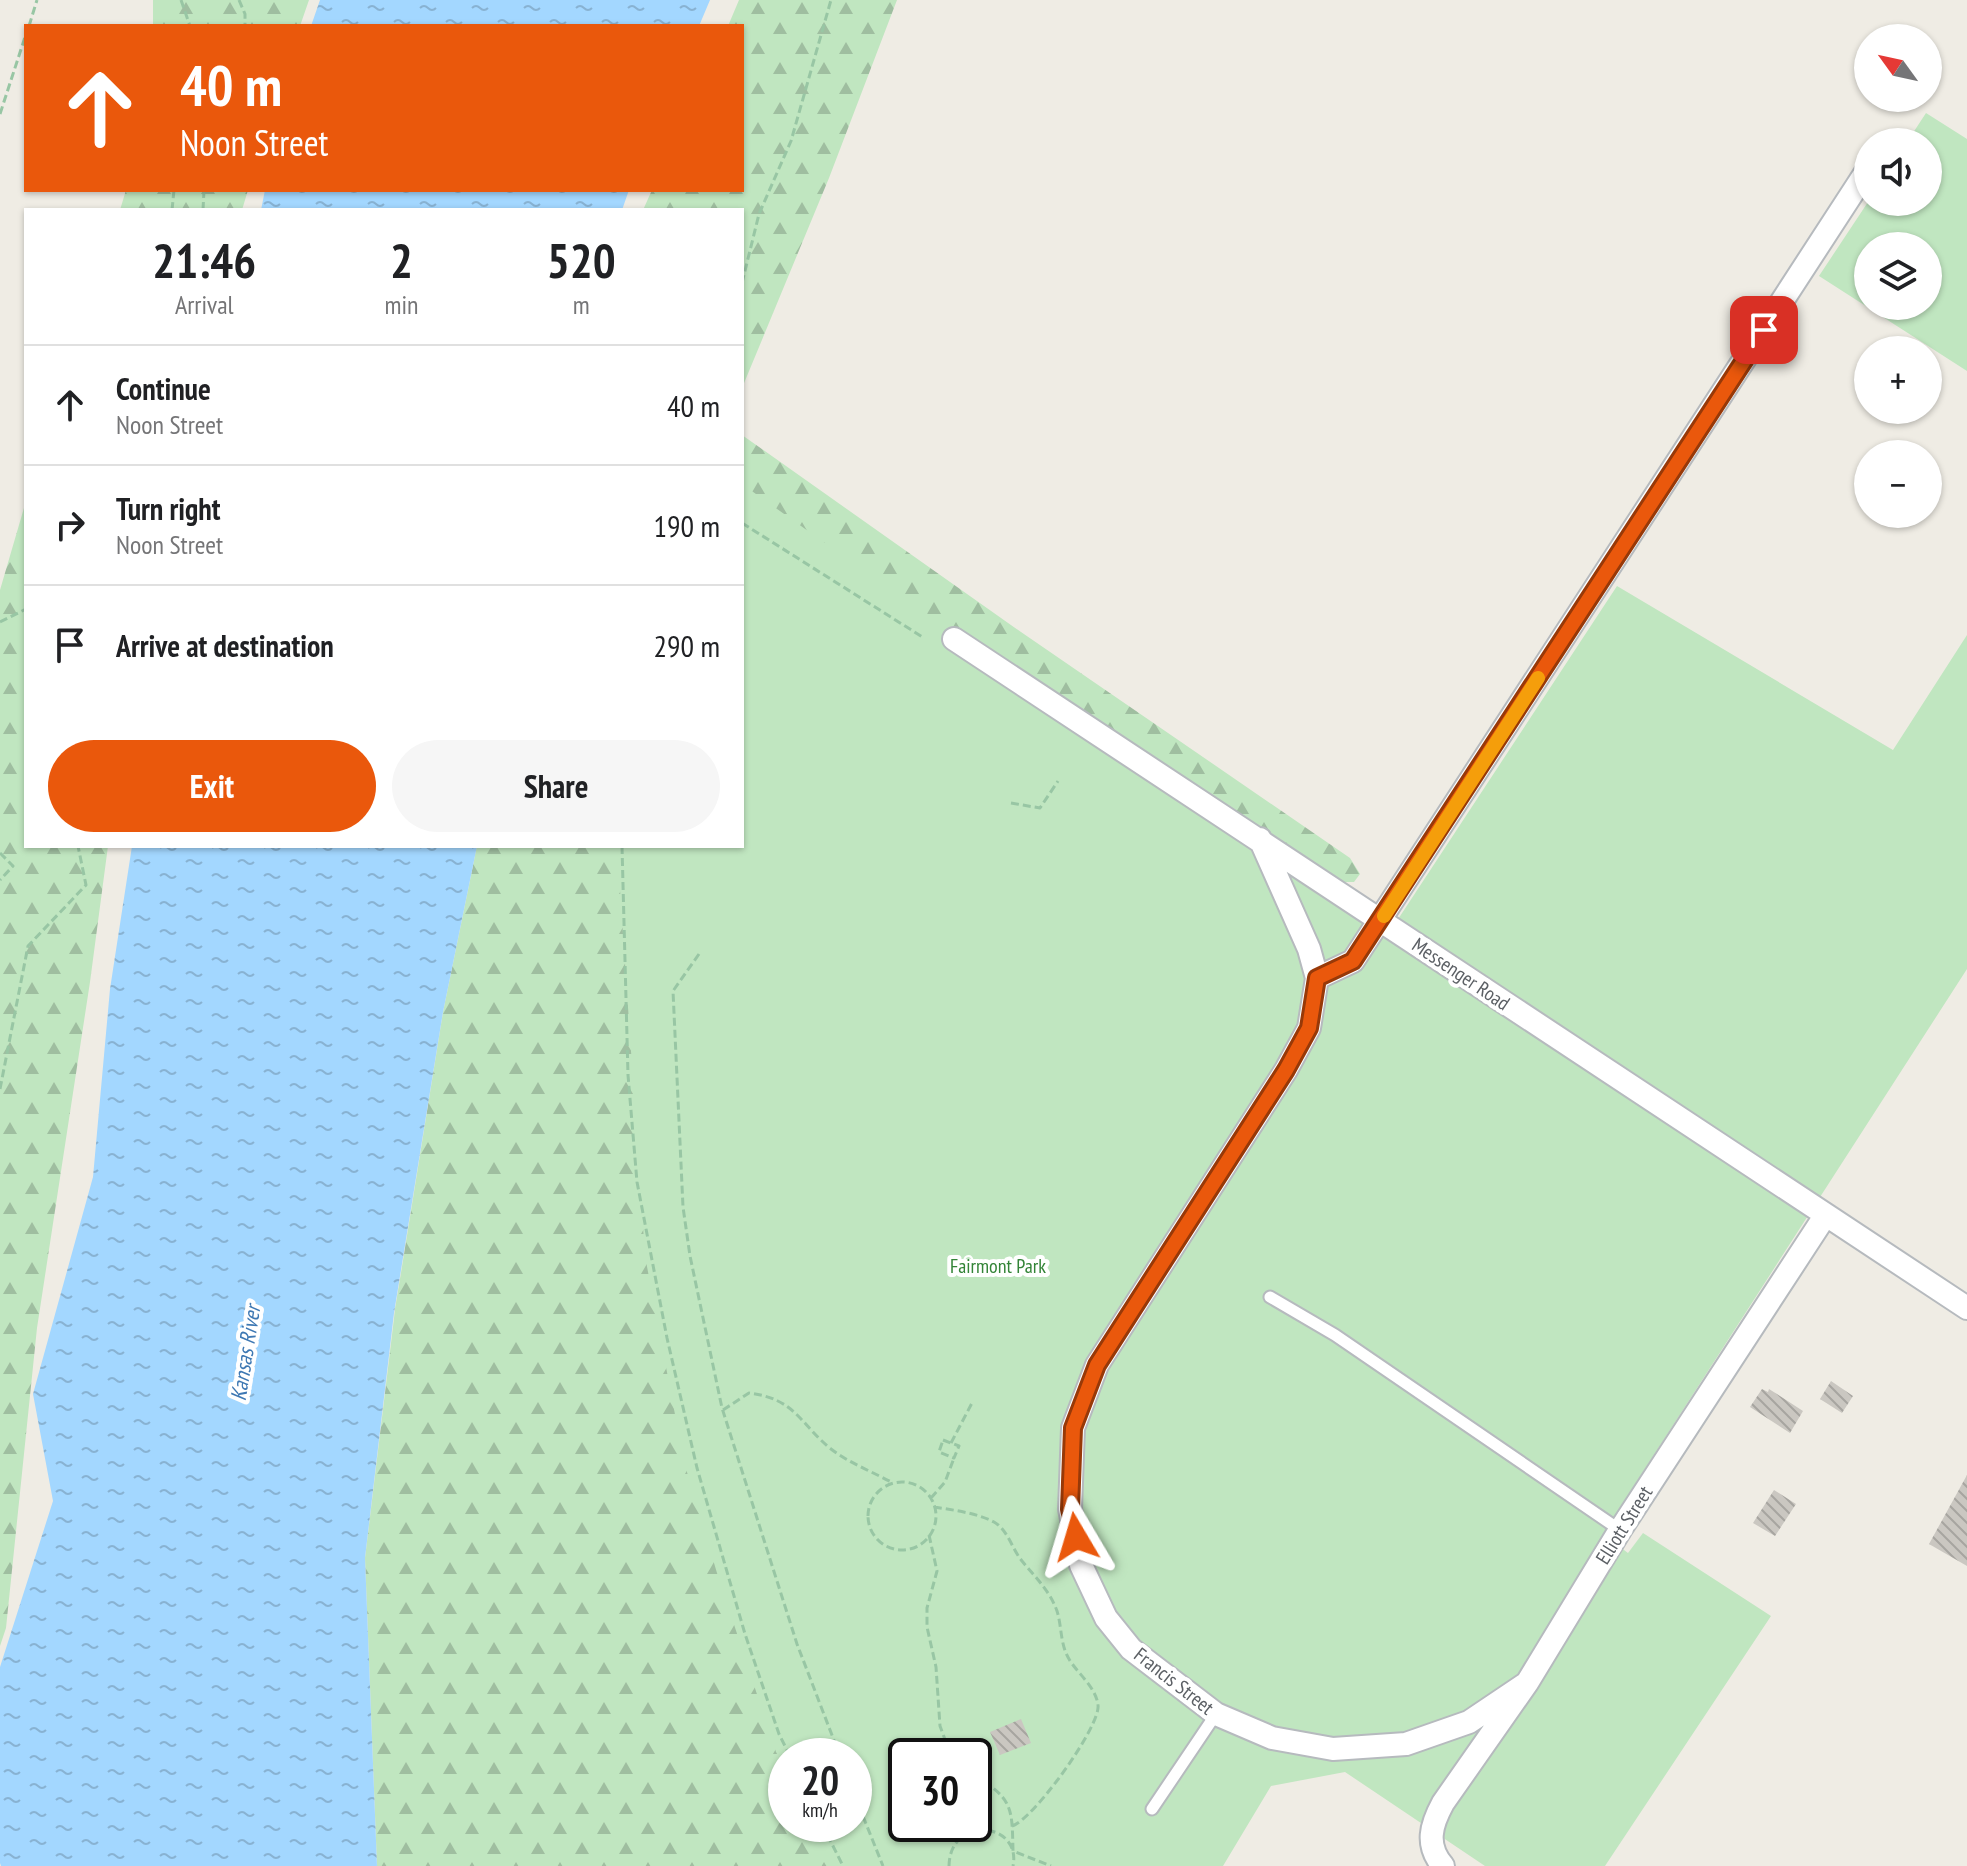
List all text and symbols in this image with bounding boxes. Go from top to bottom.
north arrow [1854,24,1942,112]
map controls [1854,24,1942,528]
text: 40 m [180,49,282,121]
icon: ahead [48,56,152,160]
text: Noon Street [180,119,328,166]
button: sound [1854,128,1942,216]
text: 21:46 [152,229,256,291]
text: 2 [390,229,413,291]
text: 520 [547,229,616,291]
button: layers [1854,232,1942,320]
text: Arrival [175,288,234,321]
text: min [384,288,418,321]
text: m [573,288,590,321]
pin [1730,296,1798,364]
icon: arrive [1742,308,1786,352]
button: + [1854,336,1942,424]
text: Continue [116,369,211,408]
icon: ahead [48,383,92,427]
text: 40 m [667,386,720,425]
text: Noon Street [116,408,223,441]
button: − [1854,440,1942,528]
text: Turn right [116,489,220,528]
icon: right [48,503,92,547]
text: 190 m [654,506,720,545]
text: Noon Street [116,528,223,561]
icon: arrive [48,623,92,667]
text: Arrive at destination [116,626,334,665]
text: 290 m [654,626,720,665]
button: Exit [48,740,376,832]
button: Share [392,740,720,832]
street label: Messenger Road [1407,932,1515,1016]
park label: Fairmont Park [950,1253,1046,1279]
water label: Kansas River [224,1300,267,1403]
street label: Elliott Street [1590,1481,1658,1569]
position arrow [1034,1495,1118,1579]
street label: Francis Street [1129,1642,1220,1721]
speed limit sign: 30 [888,1738,992,1842]
text: 20 [801,1754,839,1806]
text: km/h [802,1797,838,1823]

